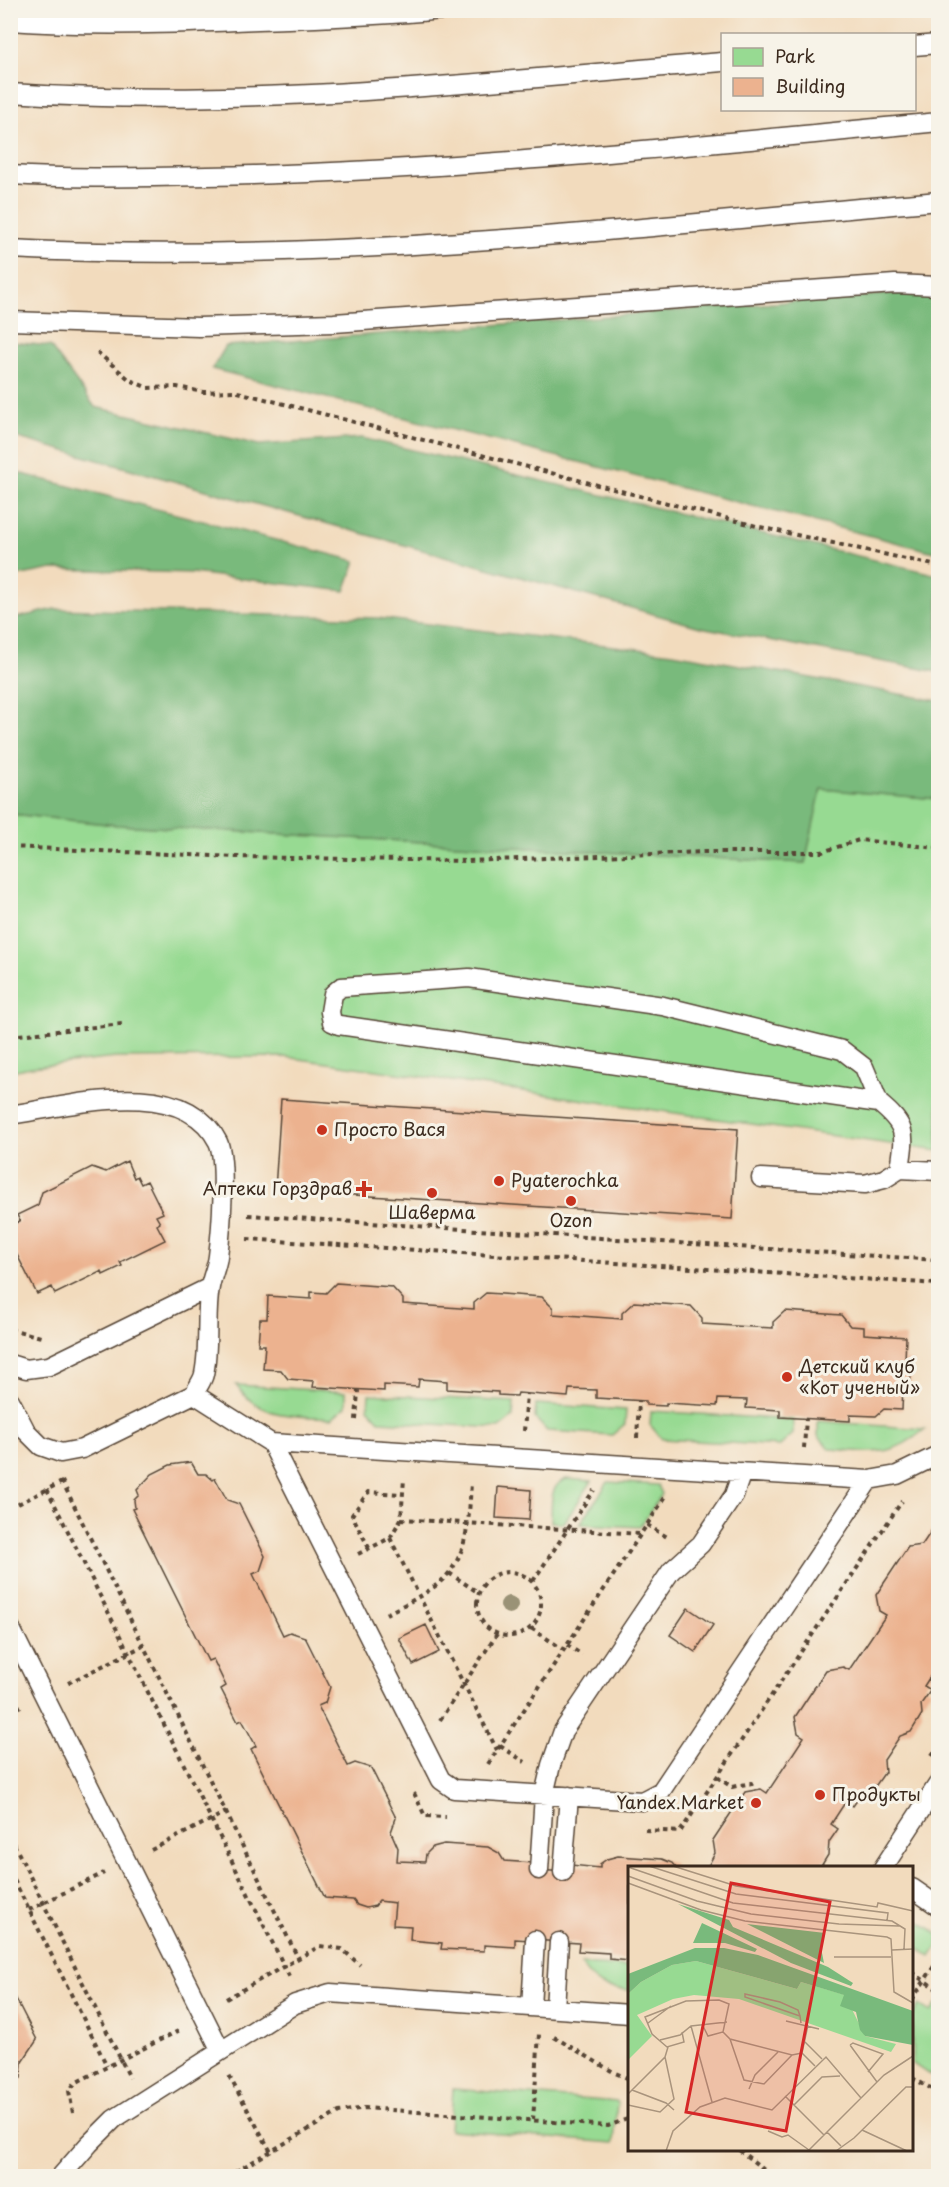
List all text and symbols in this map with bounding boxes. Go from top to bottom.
legend [721,33,916,111]
text: Park [775,42,815,69]
text: Building [775,72,845,99]
place label: Просто Вася [334,1115,446,1142]
marker: Просто Вася [315,1123,329,1137]
place label: Pyaterochka [511,1166,619,1193]
place label: Аптеки Горздрав [203,1174,352,1201]
marker: Pyaterochka [492,1174,506,1188]
marker: Аптеки Горздрав [357,1182,371,1196]
marker: Шаверма [425,1186,439,1200]
marker: Ozon [564,1194,578,1208]
place label: Шаверма [389,1198,475,1225]
place label: Ozon [549,1206,593,1233]
place label: Детский клуб «Кот ученый» [798,1352,920,1400]
marker: Детский клуб «Кот ученый» [780,1370,794,1384]
place label: Продукты [832,1780,921,1807]
place label: Yandex.Market [616,1788,744,1815]
marker: Продукты [813,1788,827,1802]
marker: Yandex.Market [749,1796,763,1810]
inset map [628,1866,913,2151]

